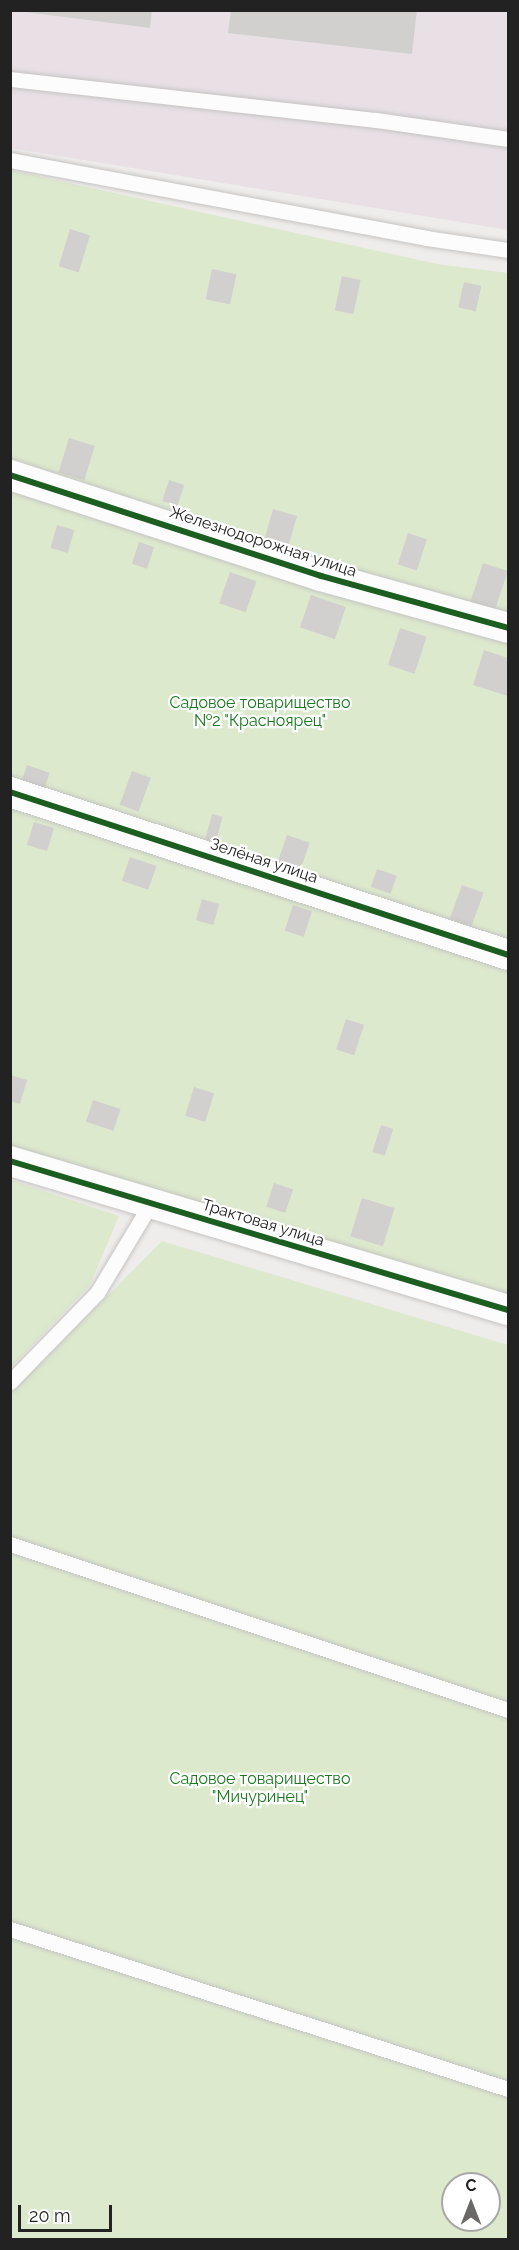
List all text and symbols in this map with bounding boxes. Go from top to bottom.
street label: Железнодорожная улица [167,503,359,581]
park label: Садовое товарищество №2 "Красноярец" [170,693,350,731]
street label: Зелёная улица [208,835,320,887]
street label: Трактовая улица [199,1195,327,1251]
park label: Садовое товарищество "Мичуринец" [170,1769,350,1807]
north arrow [441,2172,501,2232]
text: С [466,2176,476,2195]
scale bar [21,2193,116,2231]
text: 20 m [29,2205,71,2226]

